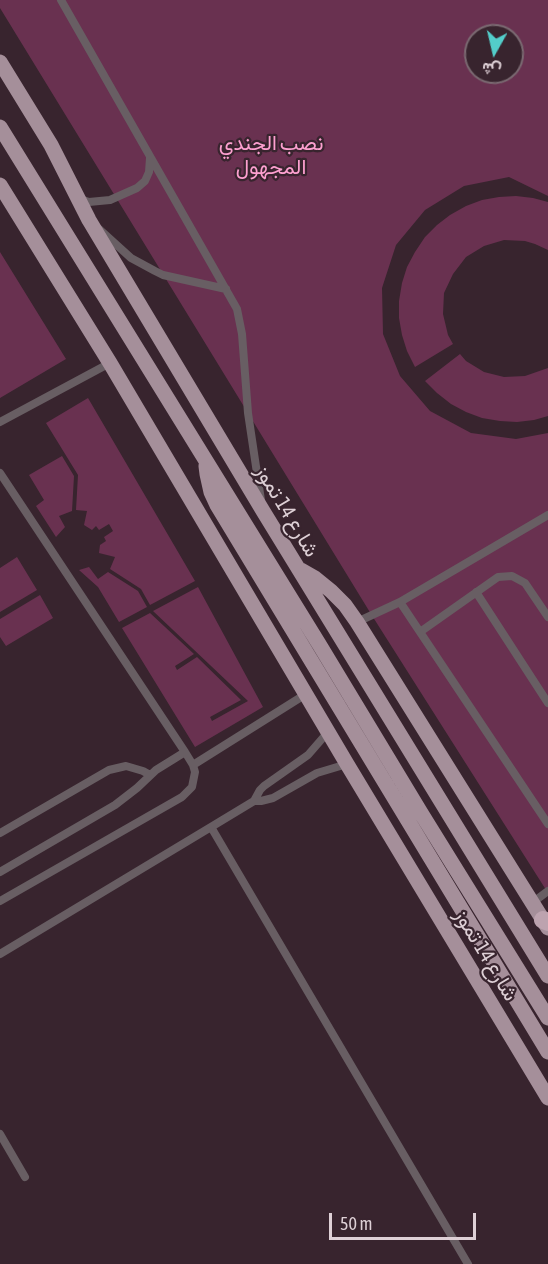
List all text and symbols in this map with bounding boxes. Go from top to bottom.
north arrow [464,24,524,84]
text: ش [481,60,503,80]
park label: نصب الجندي المجهول [219,130,323,180]
street label: شارع 14 تموز [250,460,324,562]
street label: شارع 14 تموز [449,904,523,1006]
scale bar [332,1201,479,1239]
text: 50 m [340,1213,372,1234]

